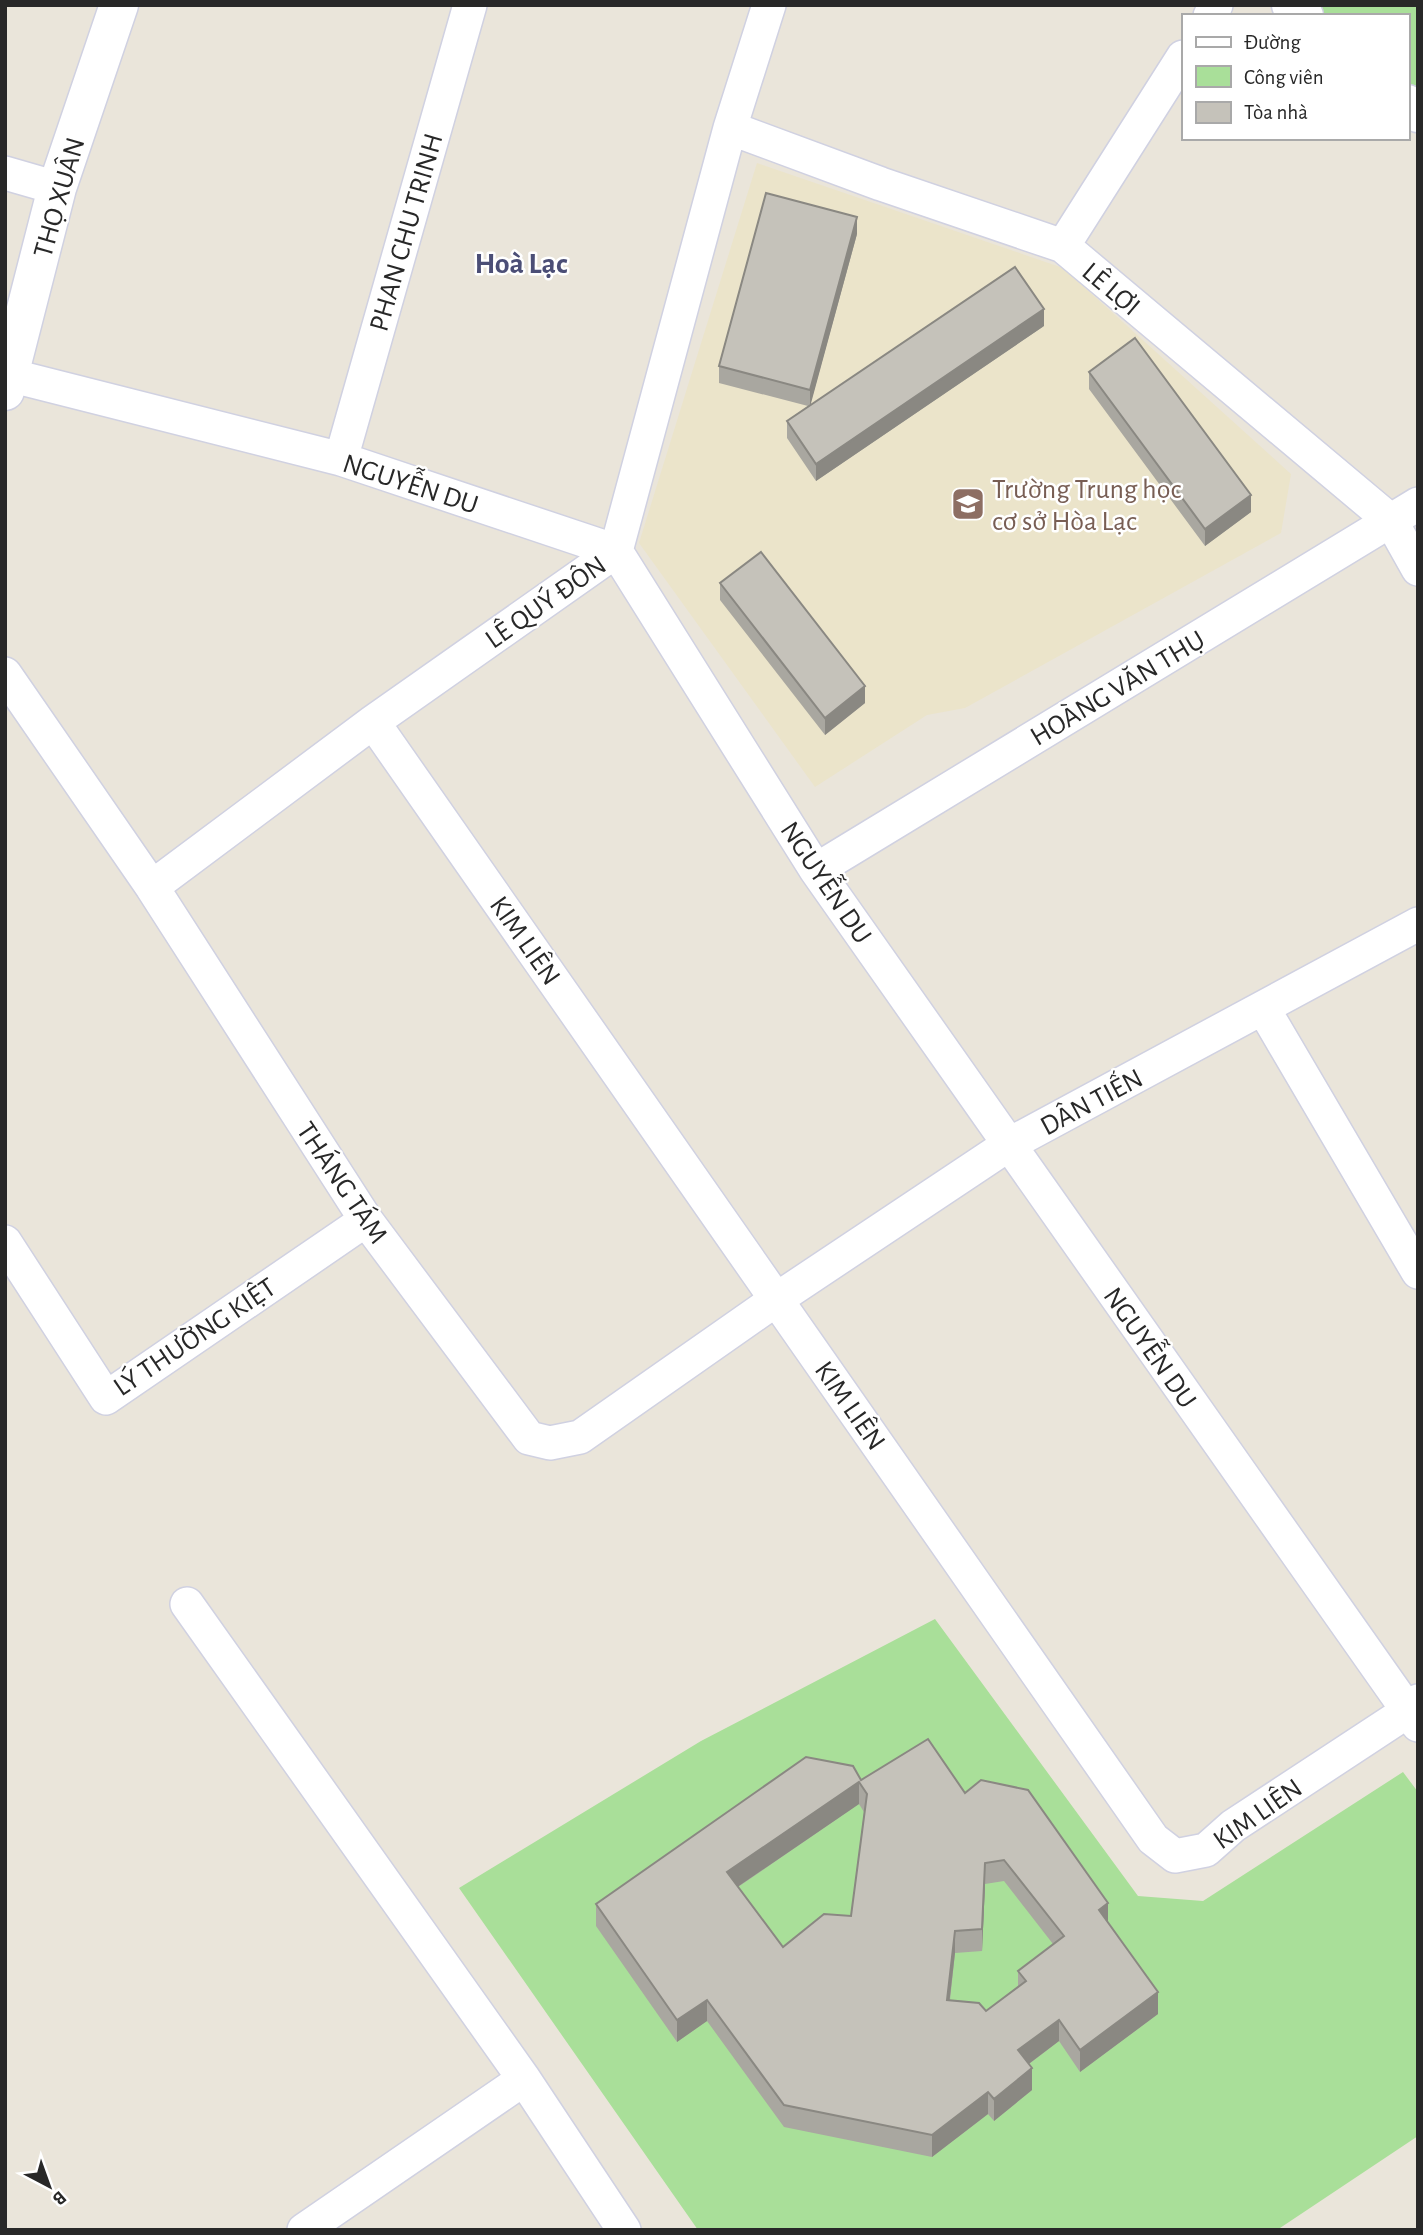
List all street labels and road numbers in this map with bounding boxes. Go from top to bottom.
street label: PHAN CHU TRINH [365,130,449,335]
street label: THỌ XUÂN [27,134,90,261]
street label: LÊ LỢI [1076,256,1146,321]
street label: NGUYỄN DU [339,444,483,520]
street label: LÊ QUÝ ĐÔN [479,549,612,654]
street label: HOÀNG VĂN THỤ [1024,623,1210,752]
street label: NGUYỄN DU [774,814,881,949]
street label: KIM LIÊN [484,890,567,991]
street label: DÂN TIẾN [1034,1060,1148,1141]
street label: THÁNG TÁM [291,1116,394,1249]
street label: LÝ THƯỜNG KIỆT [107,1271,281,1402]
street label: NGUYỄN DU [1098,1279,1206,1414]
street label: KIM LIÊN [809,1355,892,1456]
street label: KIM LIÊN [1207,1772,1308,1855]

